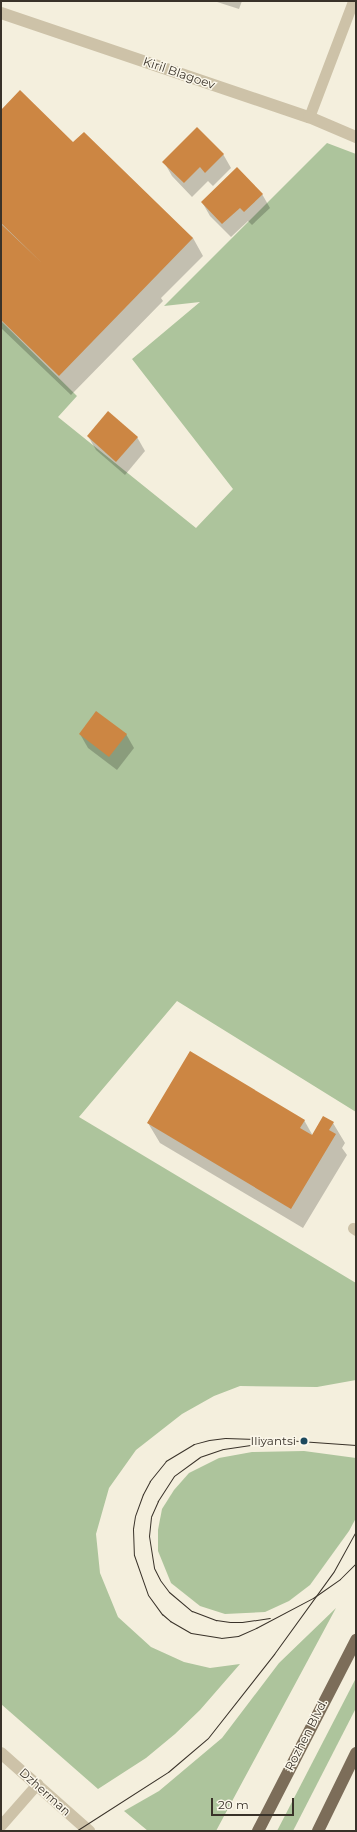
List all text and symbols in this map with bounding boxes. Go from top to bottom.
street label: Kiril Blagoev [141,54,217,92]
place label: Iliyantsi [251,1434,296,1448]
marker: Iliyantsi [299,1436,309,1446]
street label: Rozhen Blvd. [282,1697,330,1773]
street label: Dzherman [16,1765,74,1819]
scale bar [213,1790,296,1816]
text: 20 m [218,1797,249,1812]

